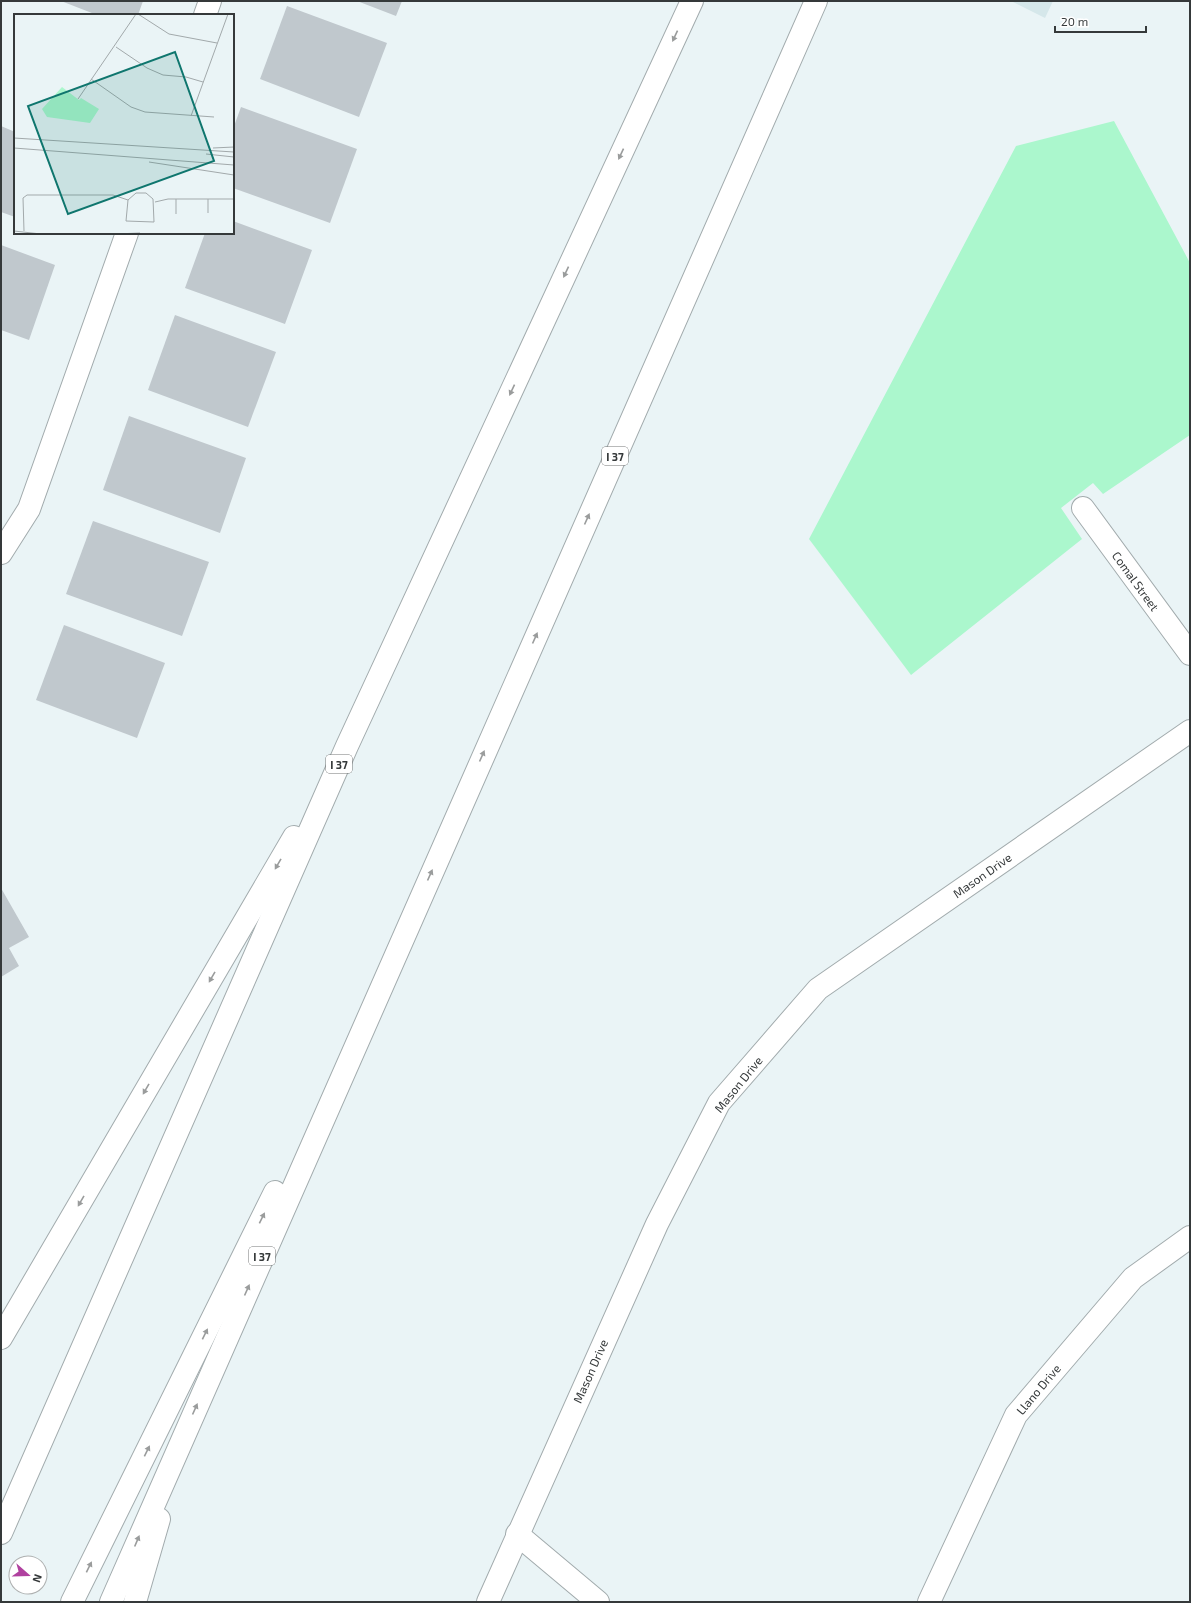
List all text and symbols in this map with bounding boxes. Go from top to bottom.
scale bar [1055,8,1146,34]
inset map [14,14,234,234]
text: 20 m [1061,14,1088,28]
one-way arrow [672,31,678,42]
one-way arrow [618,149,624,160]
one-way arrow [563,267,569,278]
one-way arrow [509,385,515,396]
road number: I 37 [602,447,628,465]
one-way arrow [585,512,591,524]
street label: Comal Street [1110,549,1162,614]
one-way arrow [532,632,538,643]
one-way arrow [480,750,486,762]
road number: I 37 [326,755,352,773]
street label: Mason Drive [950,850,1014,900]
one-way arrow [274,859,281,870]
one-way arrow [427,870,433,881]
one-way arrow [209,971,216,983]
street label: Mason Drive [711,1053,765,1115]
one-way arrow [143,1083,150,1095]
one-way arrow [77,1195,84,1207]
one-way arrow [259,1212,265,1223]
road number: I 37 [249,1247,275,1265]
one-way arrow [244,1284,250,1295]
one-way arrow [201,1328,208,1340]
street label: Mason Drive [570,1337,610,1405]
street label: Llano Drive [1013,1361,1063,1417]
one-way arrow [192,1403,198,1414]
one-way arrow [144,1445,150,1456]
one-way arrow [135,1534,141,1546]
north arrow [8,1555,48,1595]
one-way arrow [86,1561,92,1573]
text: N [30,1573,45,1585]

